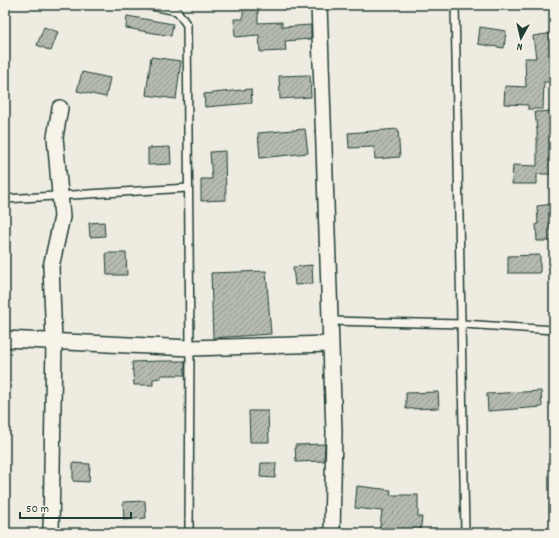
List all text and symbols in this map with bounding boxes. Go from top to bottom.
north arrow [501,18,541,58]
text: N [516,38,524,54]
scale bar [20,494,131,520]
text: 50 m [26,501,49,518]

